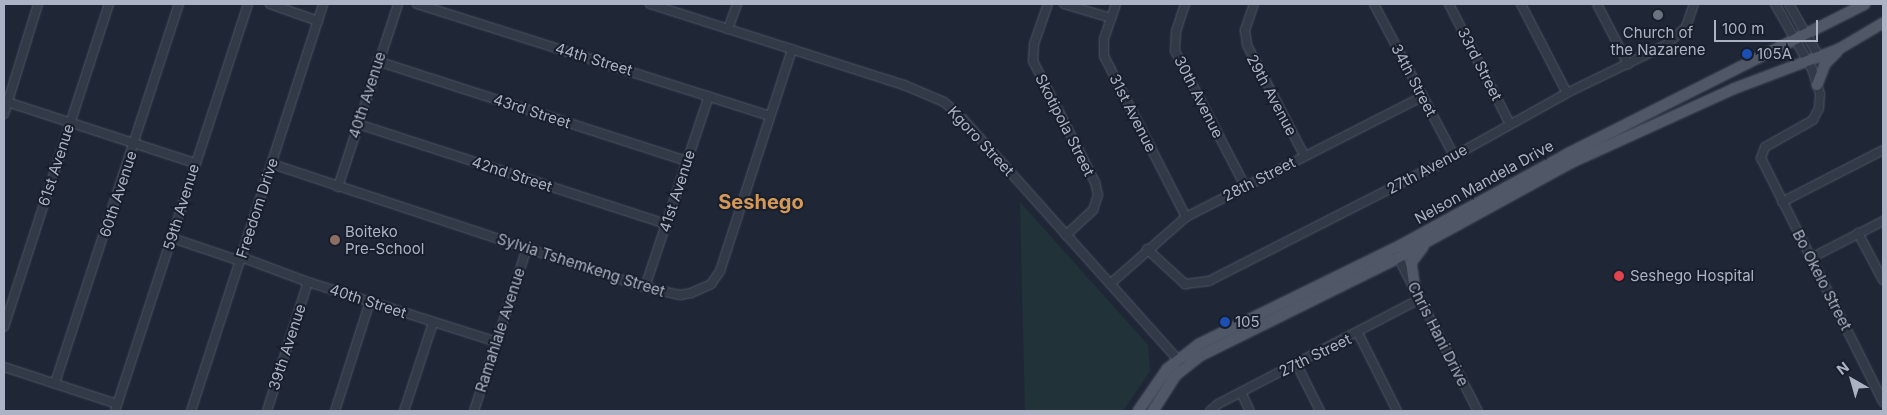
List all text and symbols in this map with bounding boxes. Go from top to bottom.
marker: Church of the Nazarene [1652,9,1664,21]
scale bar [1717,10,1821,42]
text: 100 m [1722,19,1764,38]
place label: Church of the Nazarene [1611,23,1705,58]
street label: 33rd Street [1454,24,1506,104]
street label: 44th Street [553,39,635,79]
street label: 34th Street [1387,41,1441,119]
place label: 105A [1757,45,1792,63]
marker: 105A [1741,48,1753,60]
street label: 40th Avenue [345,49,389,141]
street label: 29th Avenue [1243,51,1301,139]
street label: 30th Avenue [1171,53,1227,141]
street label: Skotipola Street [1032,71,1098,179]
street label: 31st Avenue [1106,71,1160,155]
street label: 43rd Street [491,90,573,132]
street label: Kgoro Street [944,102,1018,180]
street label: 61st Avenue [34,122,78,208]
street label: Nelson Mandela Drive [1411,136,1557,228]
street label: 27th Avenue [1384,140,1470,198]
street label: 41st Avenue [655,148,699,234]
street label: 60th Avenue [96,149,140,239]
street label: 42nd Street [470,153,554,195]
street label: 28th Street [1220,153,1298,205]
street label: Freedom Drive [232,156,282,260]
street label: 59th Avenue [159,162,203,252]
district label: Seshego [718,190,804,214]
place label: Boiteko Pre-School [345,222,424,257]
street label: Bo Okelo Street [1789,227,1855,333]
street label: Sylvia Tshemkeng Street [495,229,667,301]
marker: Boiteko Pre-School [329,234,341,246]
street label: Ramahlale Avenue [471,266,529,394]
place label: Seshego Hospital [1630,267,1754,285]
marker: Seshego Hospital [1612,269,1626,283]
street label: Chris Hani Drive [1404,279,1472,389]
street label: 40th Street [327,280,409,322]
street label: 39th Avenue [265,302,309,392]
place label: 105 [1235,313,1260,331]
marker: 105 [1219,316,1231,328]
street label: 27th Street [1276,330,1354,380]
north arrow [1827,355,1877,405]
text: N [1833,358,1852,378]

